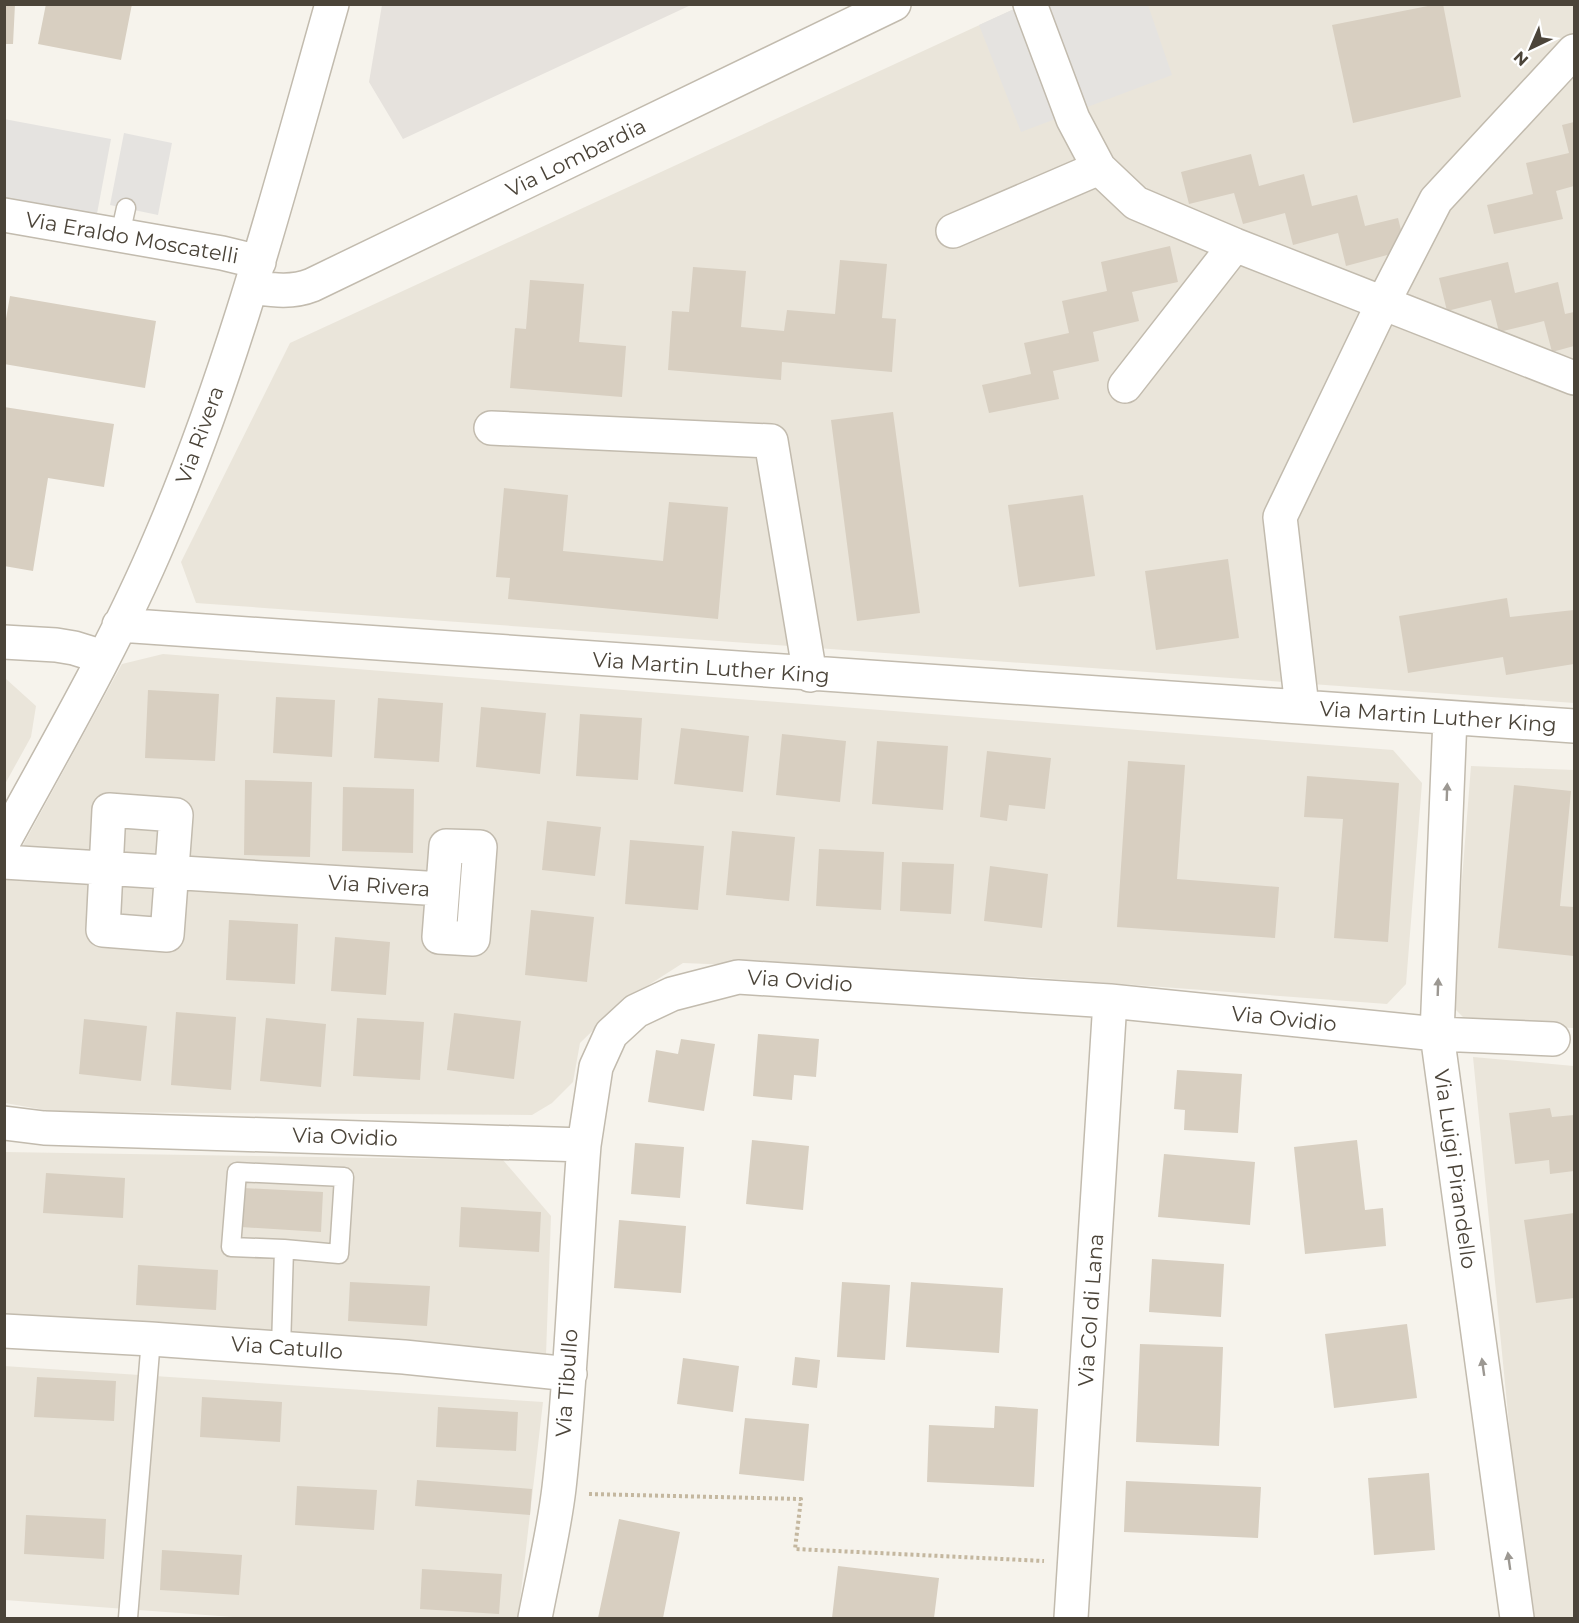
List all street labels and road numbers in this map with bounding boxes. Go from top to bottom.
street label: Via Lombardia [502,113,650,202]
street label: Via Eraldo Moscatelli [24,206,241,269]
street label: Via Rivera [170,382,229,487]
street label: Via Martin Luther King [592,647,830,688]
street label: Via Martin Luther King [1319,696,1557,737]
street label: Via Rivera [327,869,431,902]
street label: Via Ovidio [747,964,854,997]
street label: Via Ovidio [1230,1001,1338,1036]
street label: Via Luigi Pirandello [1429,1067,1482,1270]
street label: Via Ovidio [292,1122,398,1151]
street label: Via Col di Lana [1073,1233,1108,1387]
street label: Via Tibullo [550,1328,583,1438]
street label: Via Catullo [230,1331,344,1364]

